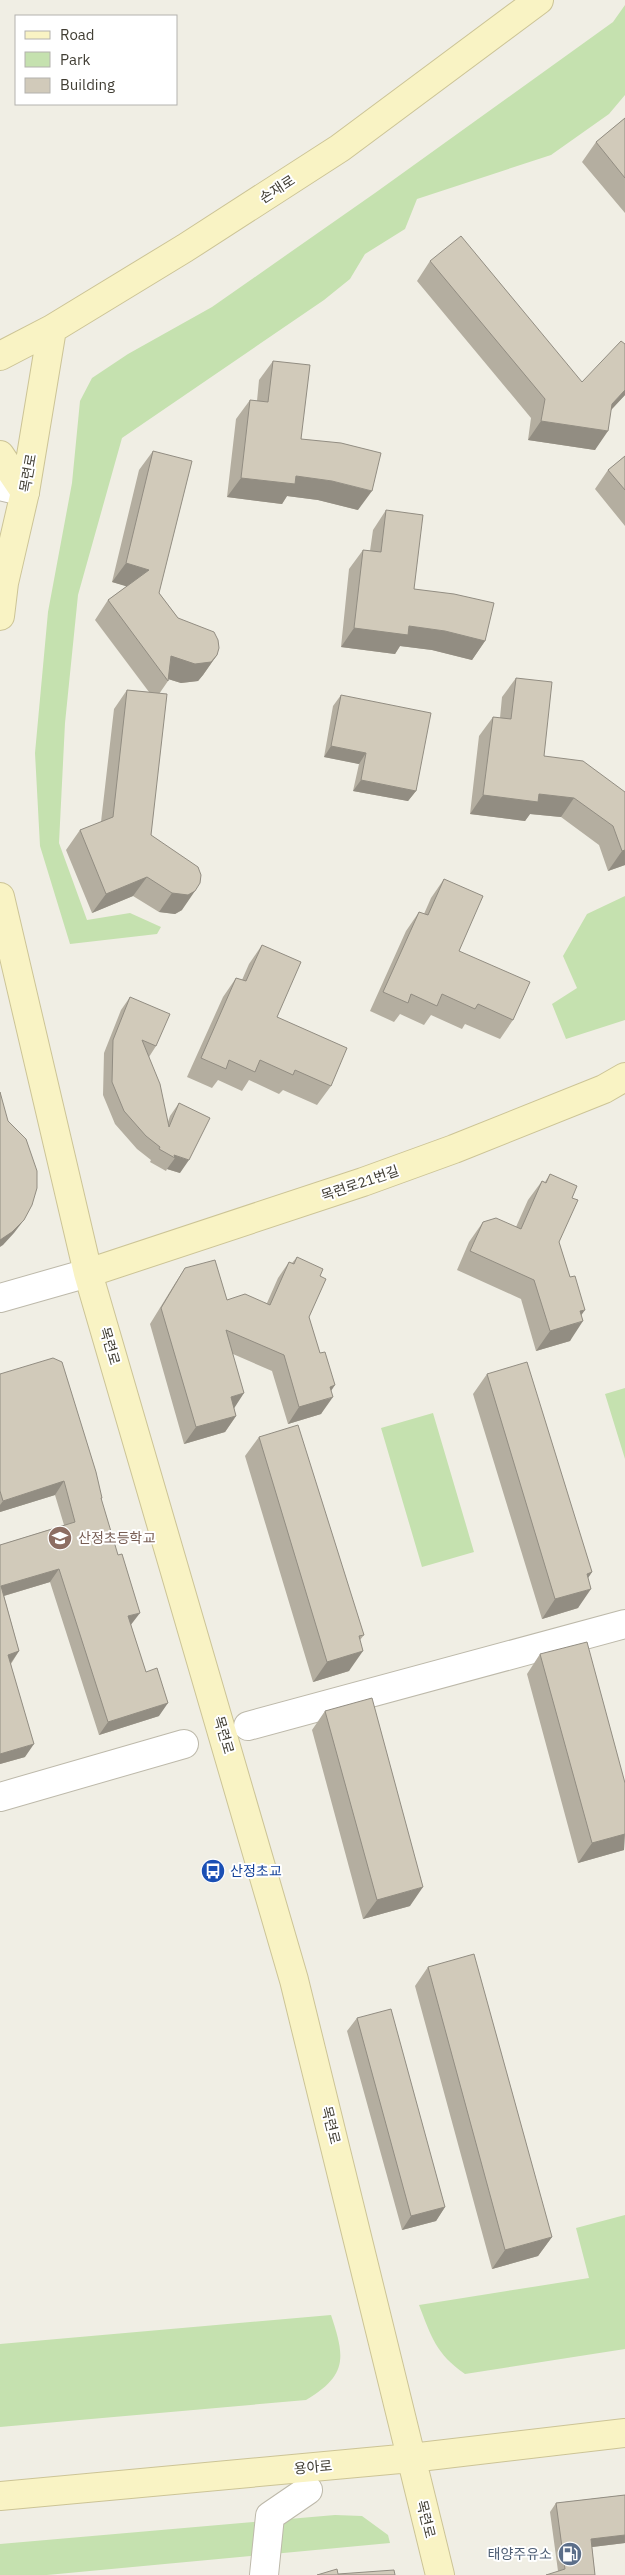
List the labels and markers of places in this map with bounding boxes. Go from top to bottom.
school or university icon: 산정초등학교 [47,1525,73,1551]
place label: 산정초등학교 [78,1529,155,1547]
bus stop icon: 산정초교 [200,1858,226,1884]
place label: 산정초교 [230,1862,282,1880]
fuel station icon: 태양주유소 [557,2541,583,2567]
place label: 태양주유소 [488,2545,552,2563]

